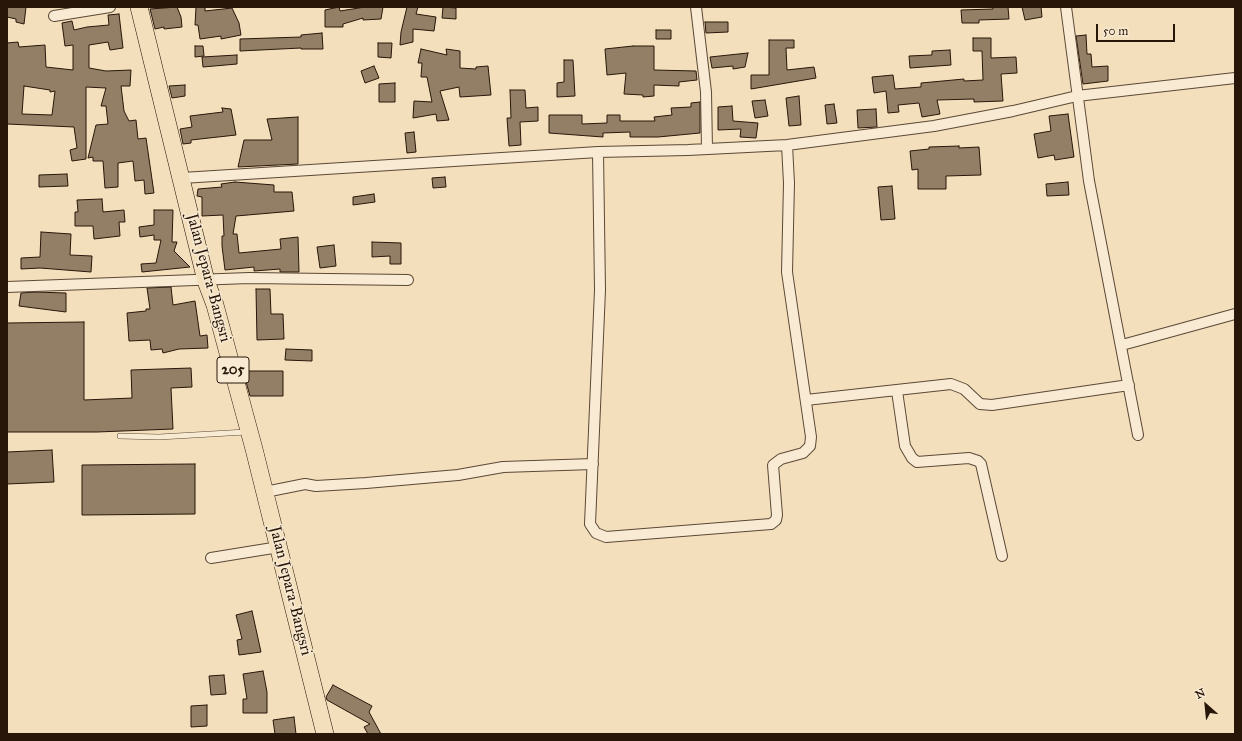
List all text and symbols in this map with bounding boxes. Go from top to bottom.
scale bar [1098,16,1177,42]
text: 50 m [1103,24,1128,38]
street label: Jalan Jepara-Bangsri [182,211,234,345]
road number: 205 [217,357,249,383]
street label: Jalan Jepara-Bangsri [265,524,315,658]
north arrow [1186,685,1226,725]
text: N [1193,686,1207,702]

